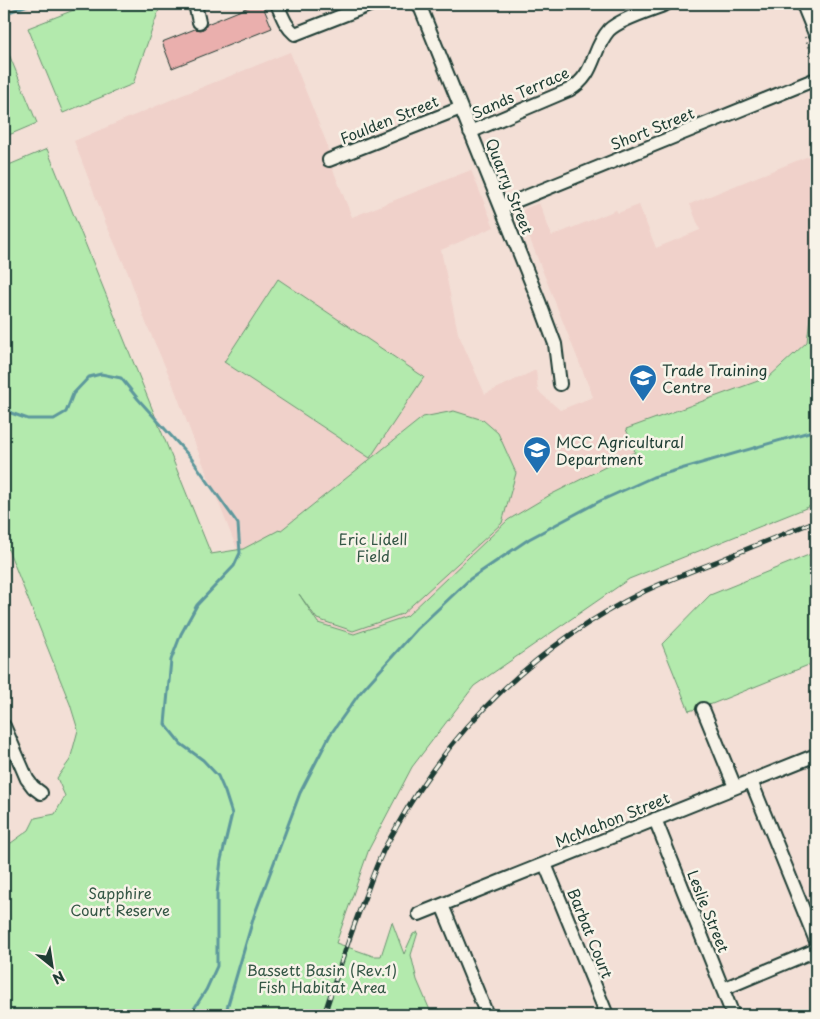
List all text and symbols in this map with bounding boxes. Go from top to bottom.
street label: Sands Terrace [468,60,572,124]
street label: Foulden Street [336,89,442,149]
street label: Short Street [607,101,697,155]
street label: Quarry Street [480,135,540,237]
place label: Trade Training Centre [662,358,767,398]
school or university icon: Trade Training Centre [628,363,658,402]
place label: MCC Agricultural Department [556,430,684,470]
school or university icon: MCC Agricultural Department [522,435,552,474]
park label: Eric Lidell Field [339,527,407,567]
street label: McMahon Street [551,786,673,852]
street label: Leslie Street [682,866,736,956]
park label: Sapphire Court Reserve [70,881,170,921]
street label: Barbat Court [562,884,620,982]
north arrow [28,942,78,992]
park label: Bassett Basin (Rev.1) Fish Habitat Area [247,958,397,998]
text: N [49,966,69,990]

